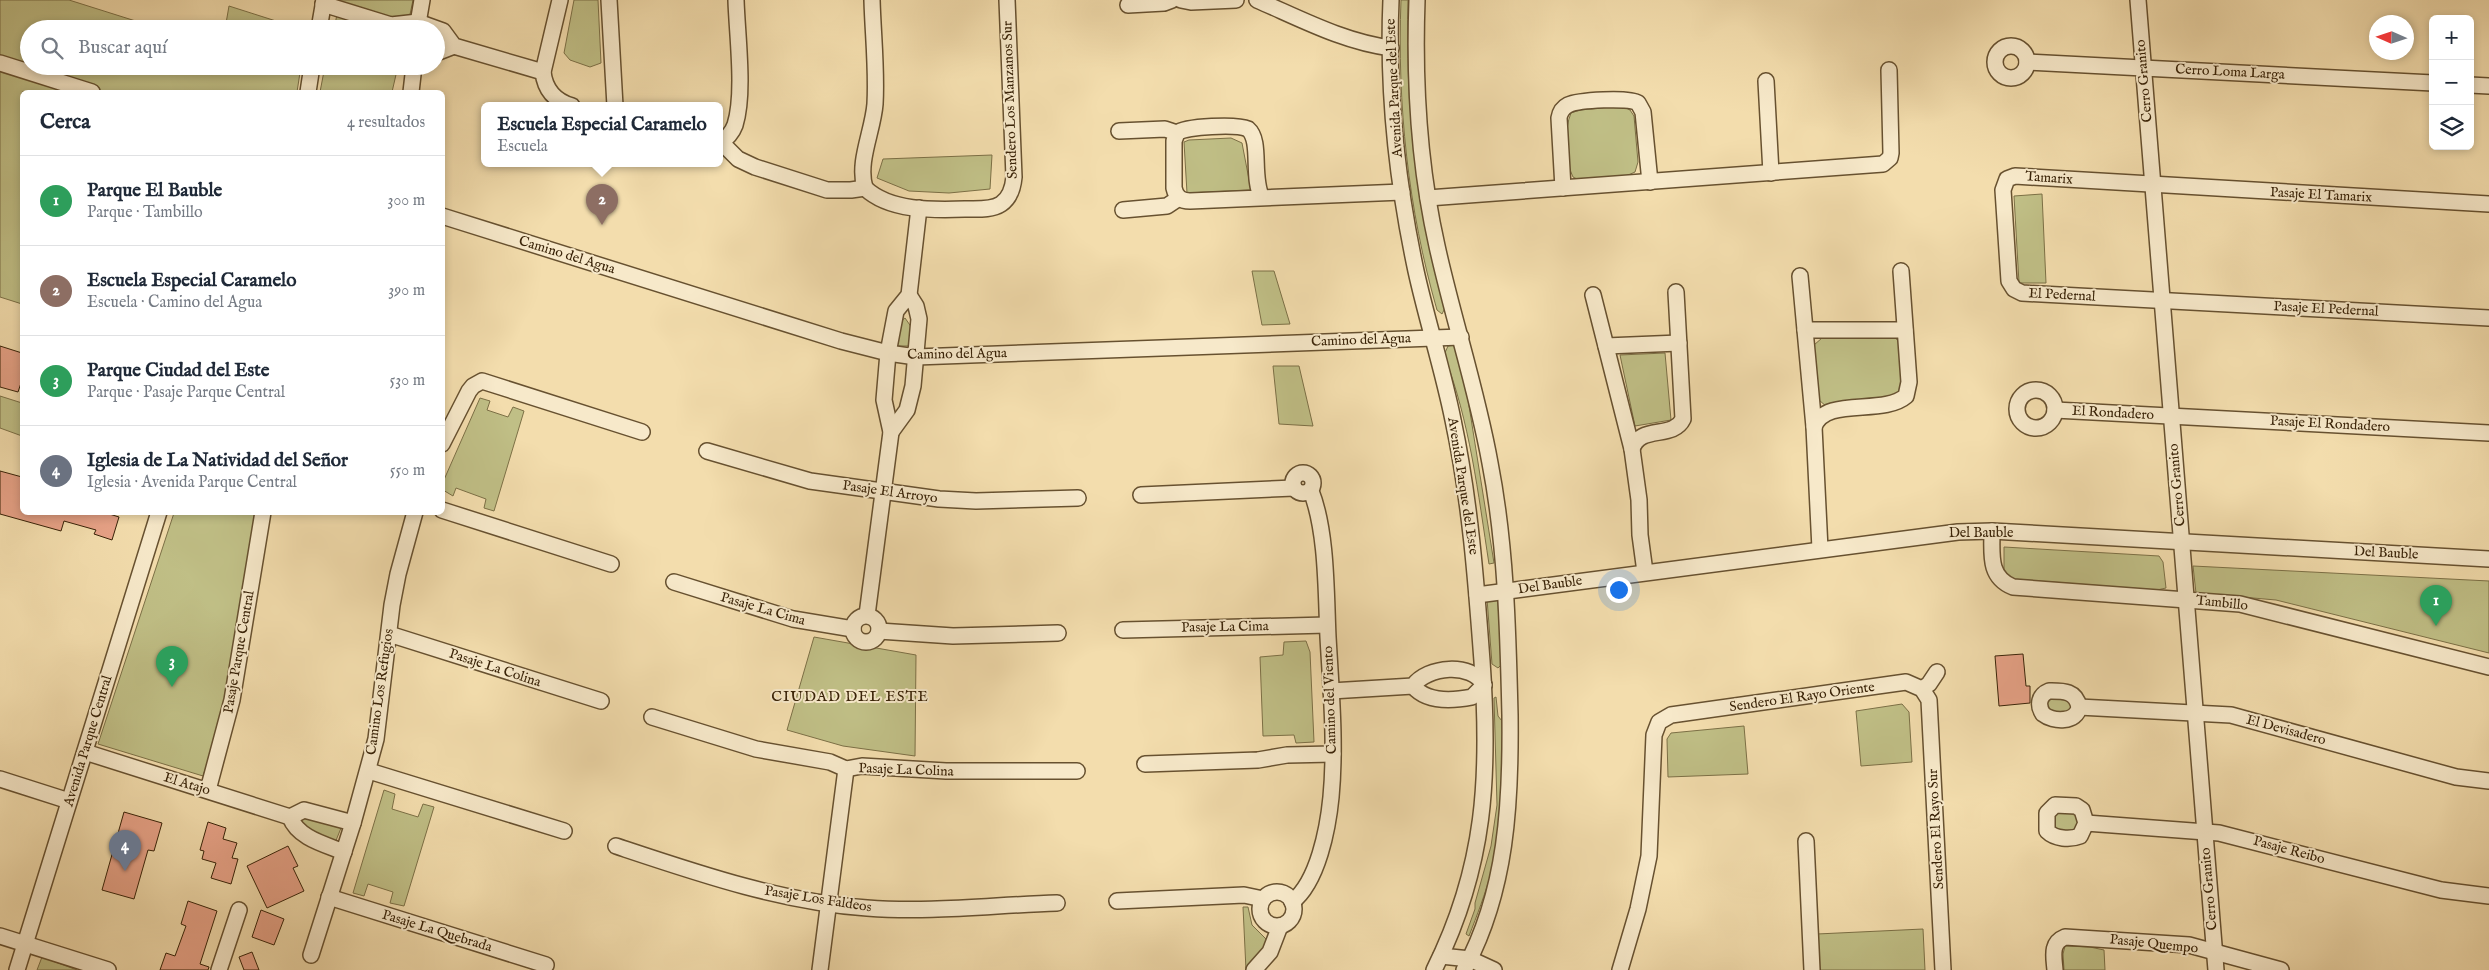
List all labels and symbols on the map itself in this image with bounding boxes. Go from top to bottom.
north arrow [2369,15,2414,60]
street label: Avenida Parque del Este [1381,18,1407,159]
street label: Sendero Los Manzanos Sur [998,21,1022,179]
street label: Cerro Granito [2131,38,2157,123]
street label: Cerro Loma Larga [2175,60,2286,84]
street label: Tamarix [2025,167,2074,189]
street label: Pasaje El Tamarix [2270,183,2373,207]
pin: 2 [586,184,618,225]
street label: Camino del Agua [517,232,618,278]
street label: El Pedernal [2028,284,2096,306]
street label: Pasaje El Pedernal [2273,297,2379,321]
street label: Camino del Agua [1311,329,1412,351]
street label: Camino del Agua [907,344,1008,364]
street label: El Rondadero [2071,402,2155,424]
street label: Pasaje El Rondadero [2270,412,2391,436]
street label: Avenida Parque del Este [1443,415,1483,557]
street label: Cerro Granito [2164,442,2190,527]
street label: Pasaje El Arroyo [841,476,939,508]
street label: Del Bauble [1949,524,2014,542]
street label: Del Bauble [2353,542,2419,564]
street label: Del Bauble [1517,572,1584,598]
your location [1606,577,1632,603]
pin: 1 [2420,585,2452,626]
street label: Pasaje La Cima [718,588,808,630]
street label: Pasaje Parque Central [219,589,259,715]
street label: Tambillo [2195,591,2249,615]
street label: Pasaje La Cima [1181,617,1270,637]
street label: Camino Los Refugios [362,628,398,756]
street label: Pasaje La Colina [447,645,544,692]
street label: Camino del Viento [1319,645,1341,755]
pin: 3 [156,646,188,687]
street label: Avenida Parque Central [59,673,117,810]
street label: Sendero El Rayo Oriente [1728,678,1876,716]
district label: CIUDAD DEL ESTE [771,687,929,706]
street label: El Devisadero [2244,711,2328,749]
street label: Pasaje La Colina [858,759,955,781]
street label: El Atajo [162,768,213,800]
street label: Sendero El Rayo Sur [1924,768,1948,890]
pin: 4 [109,830,141,871]
street label: Pasaje Reibo [2251,832,2327,868]
street label: Cerro Granito [2196,846,2222,931]
street label: Pasaje Los Faldeos [763,882,873,916]
street label: Pasaje La Quebrada [380,906,495,957]
street label: Pasaje Quempo [2109,930,2200,958]

